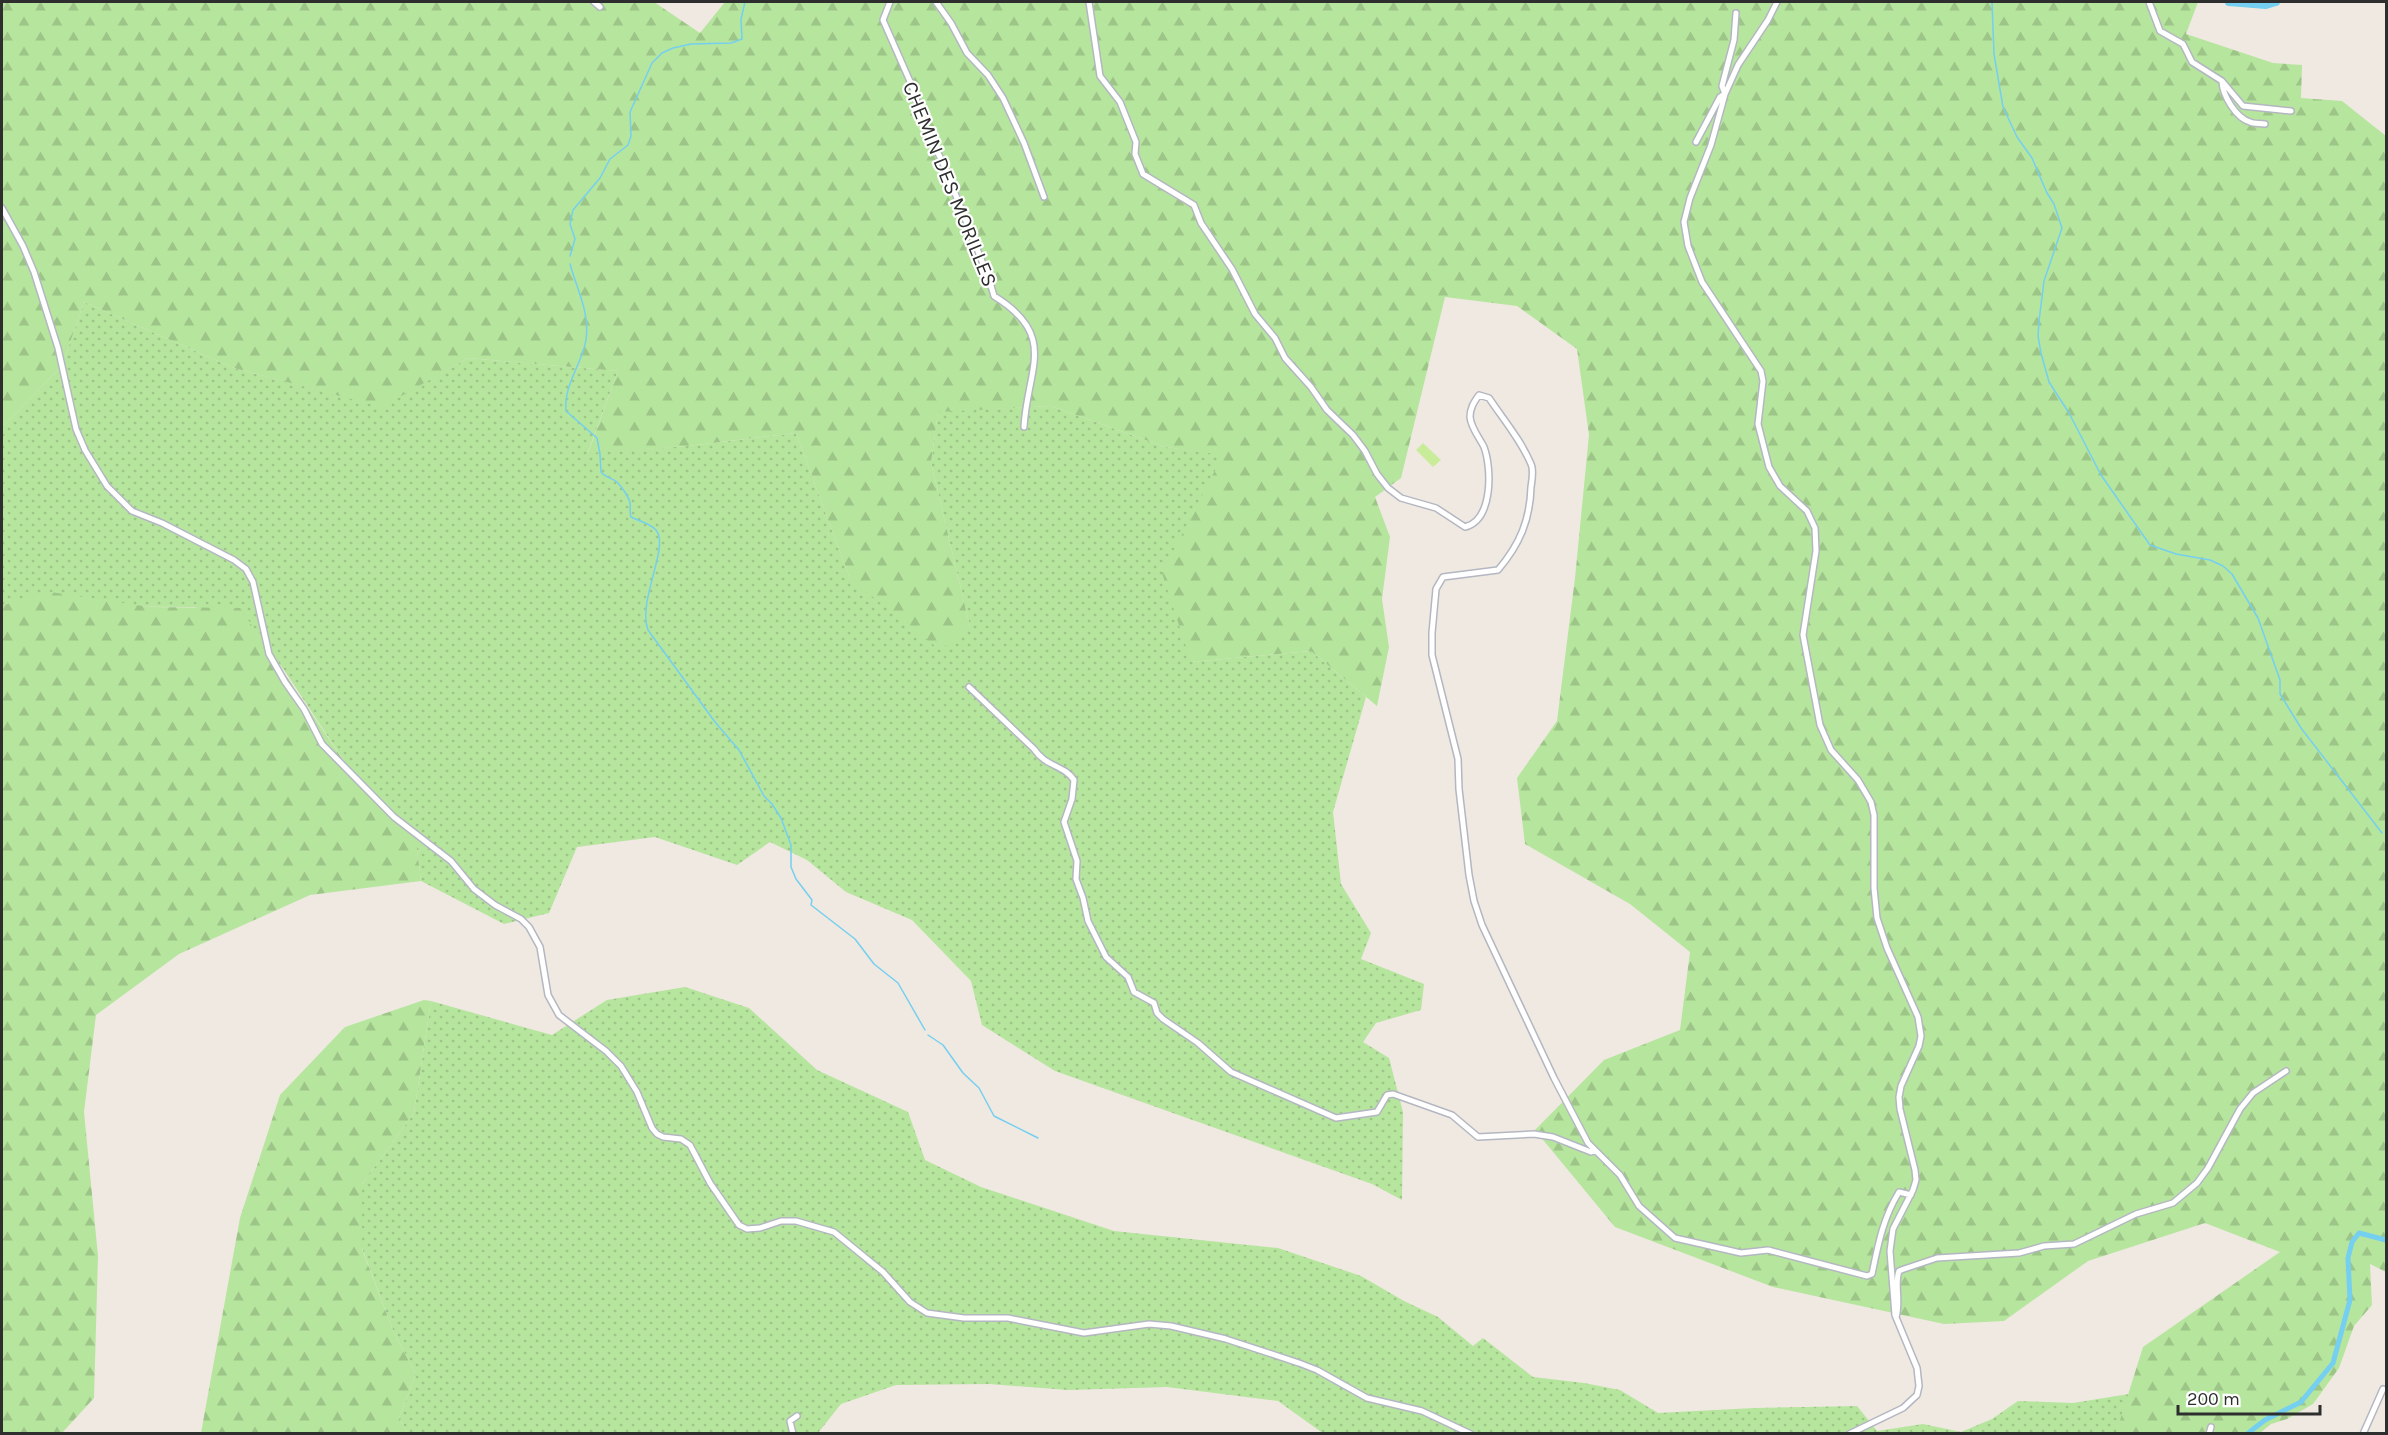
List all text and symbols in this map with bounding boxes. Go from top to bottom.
street label: CHEMIN DES MORILLES [898,78,1002,290]
scale bar [2178,1378,2320,1416]
text: 200 m [2187,1388,2240,1410]

